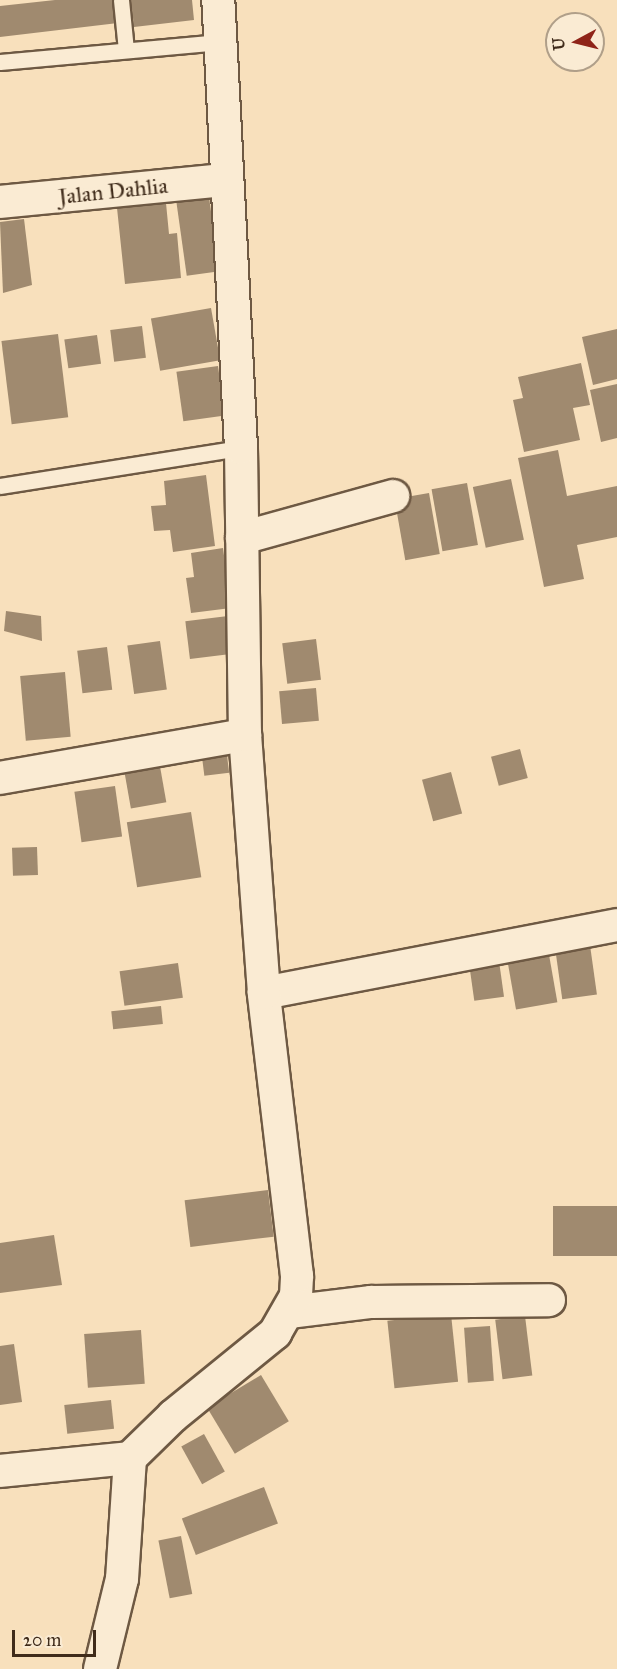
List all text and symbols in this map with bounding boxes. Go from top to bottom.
north arrow [545,12,605,72]
text: U [548,37,569,51]
street label: Jalan Dahlia [57,172,169,210]
scale bar [15,1618,99,1656]
text: 20 m [23,1629,61,1651]

